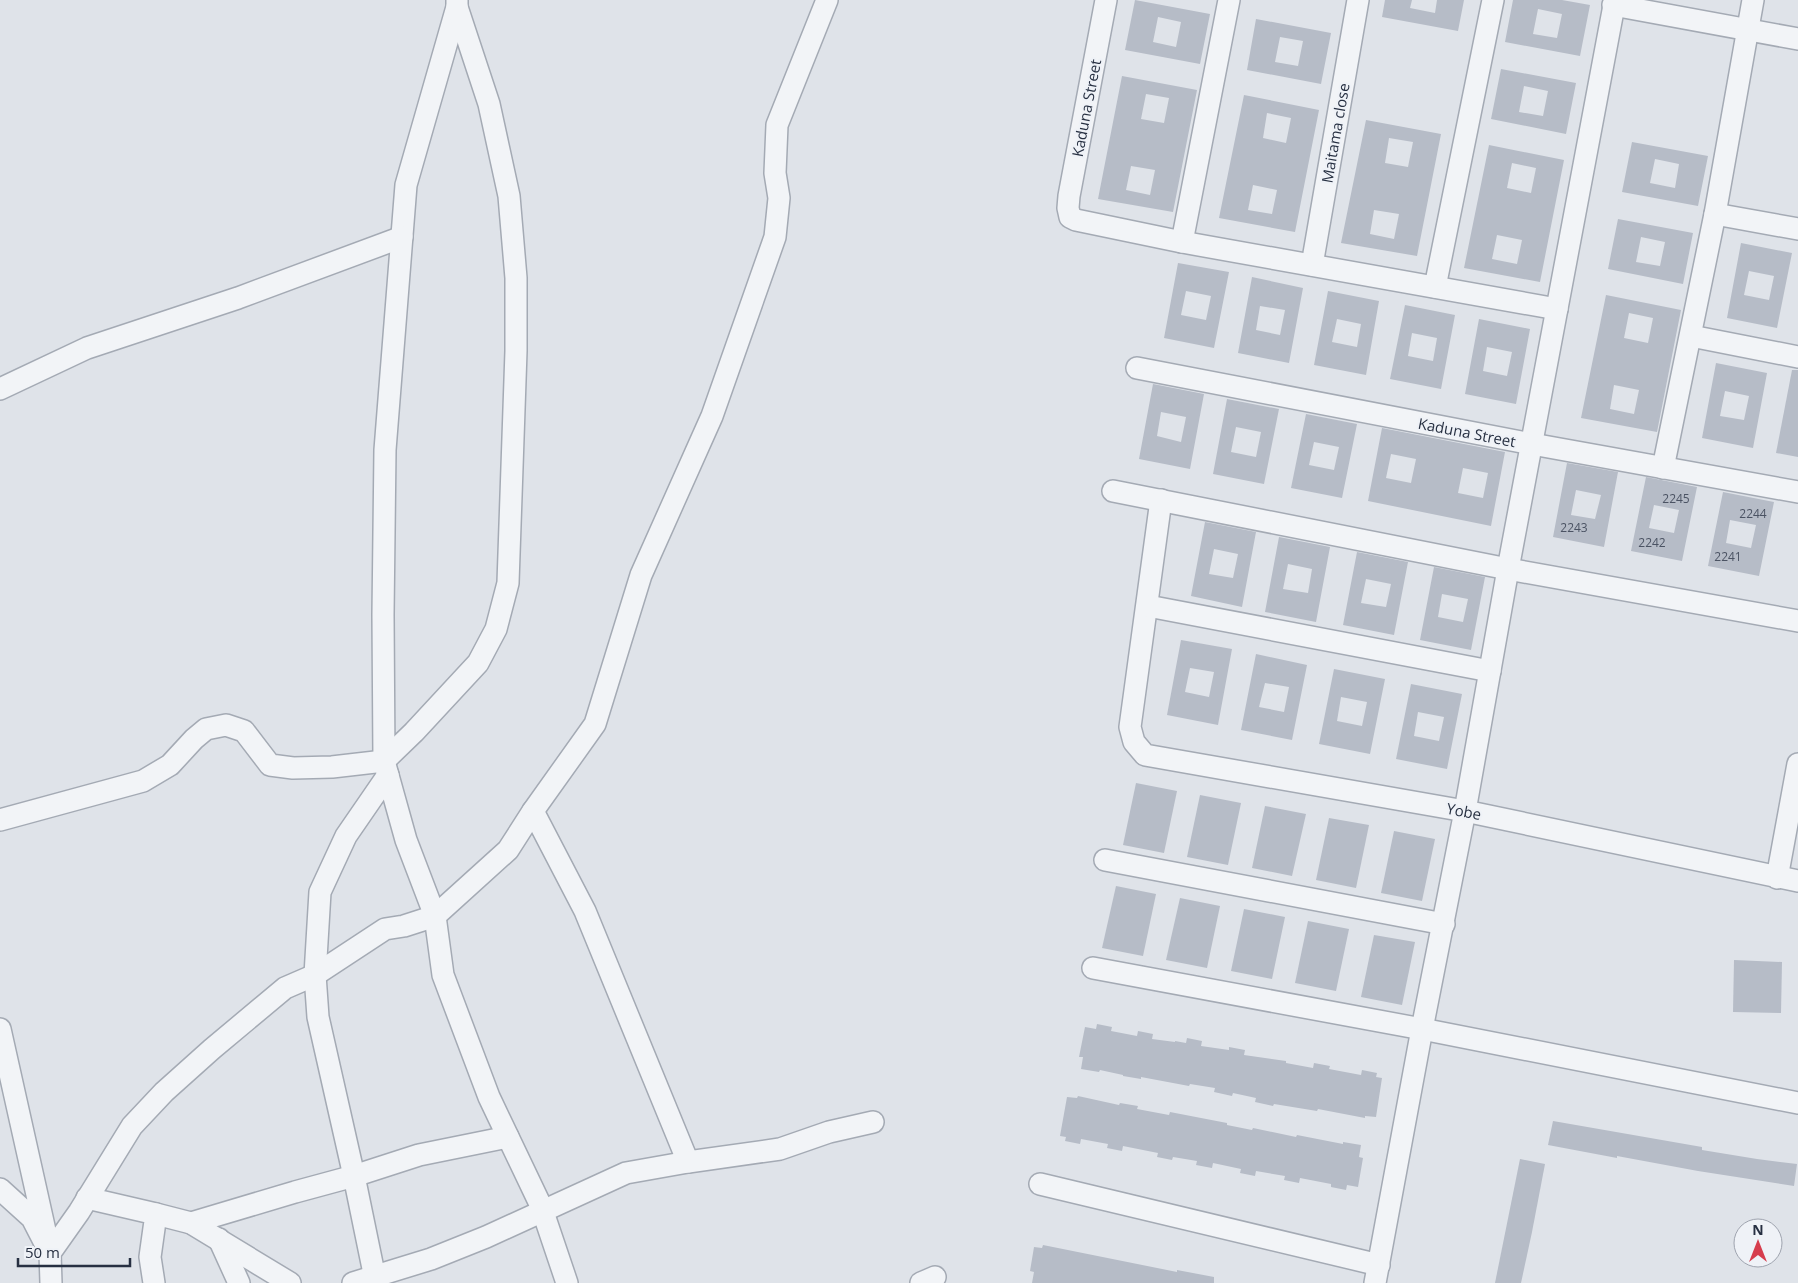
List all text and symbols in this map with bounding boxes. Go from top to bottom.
street label: Kaduna Street [1067,57,1105,159]
street label: Maitama close [1316,82,1354,184]
street label: Kaduna Street [1416,413,1518,451]
house number: 2245 [1662,490,1690,507]
house number: 2244 [1739,505,1767,522]
house number: 2243 [1560,519,1588,536]
house number: 2242 [1638,534,1666,551]
house number: 2241 [1714,548,1742,565]
street label: Yobe [1445,798,1483,824]
north arrow [1733,1218,1783,1268]
text: N [1752,1220,1764,1239]
scale bar [18,1236,130,1268]
text: 50 m [25,1242,60,1262]

